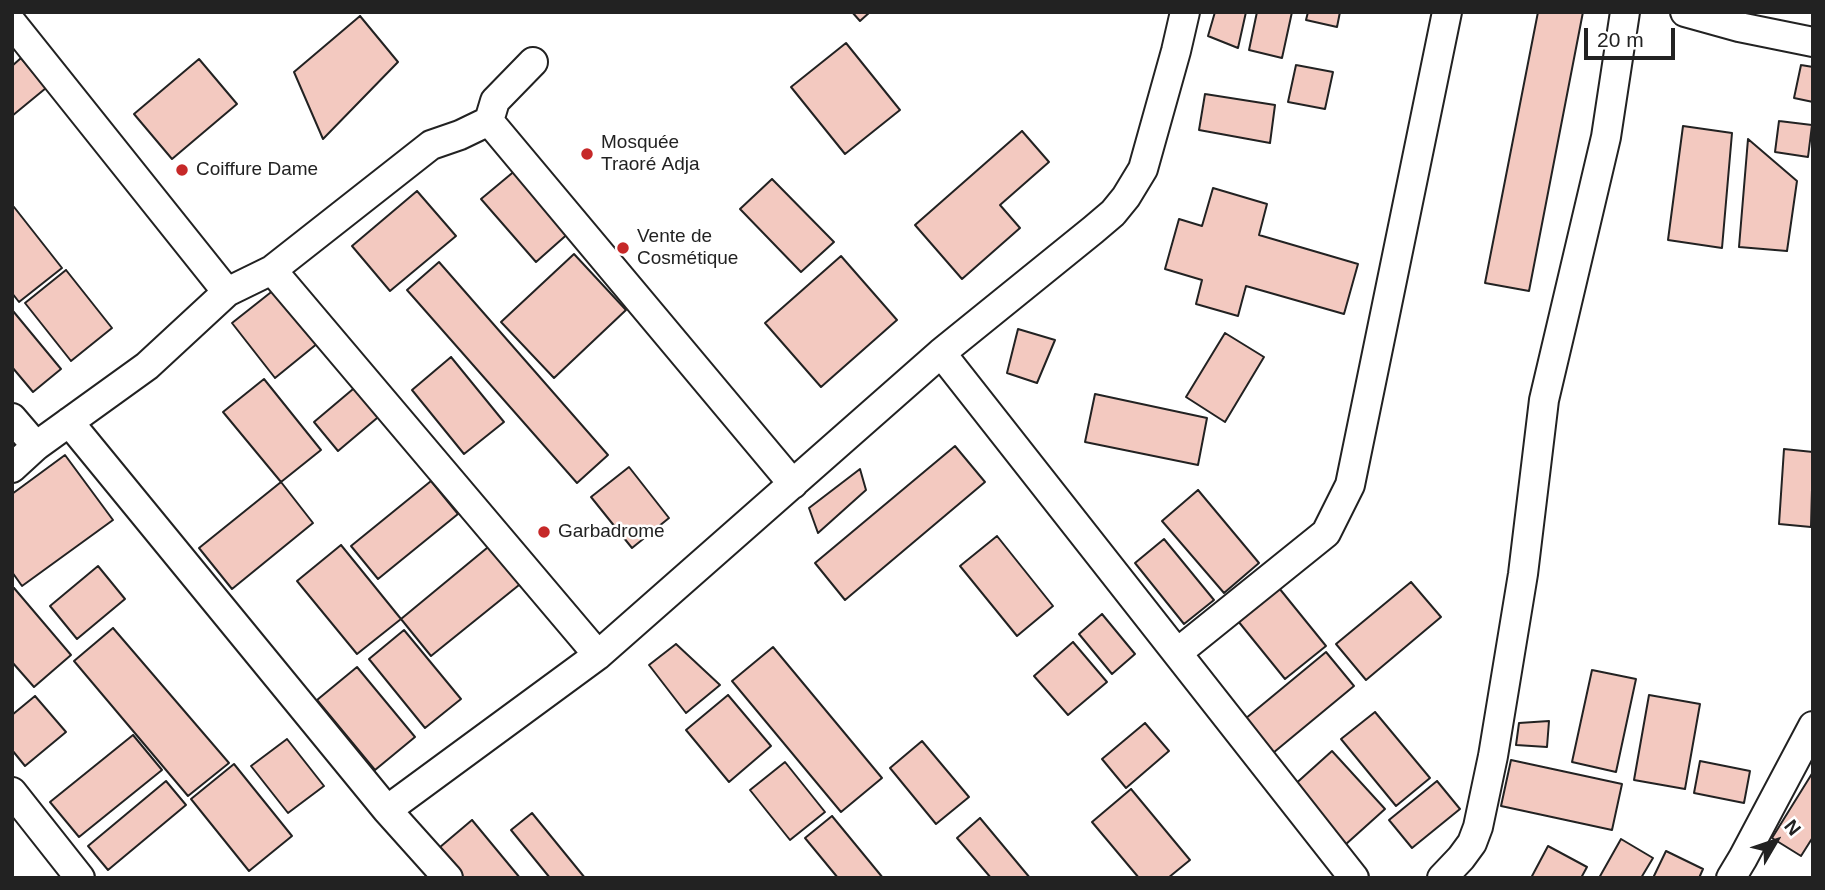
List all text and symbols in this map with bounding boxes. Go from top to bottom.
scale bar [1587,14,1678,58]
text: 20 m [1597,28,1644,51]
place label: Mosquée Traoré Adja [601,132,700,176]
marker: Mosquée Traoré Adja [579,146,595,162]
place label: Coiffure Dame [196,159,318,181]
marker: Coiffure Dame [174,162,190,178]
place label: Vente de Cosmétique [637,226,738,270]
marker: Vente de Cosmétique [615,240,631,256]
place label: Garbadrome [558,521,665,543]
marker: Garbadrome [536,524,552,540]
north arrow [1741,806,1811,876]
text: N [1780,816,1805,839]

